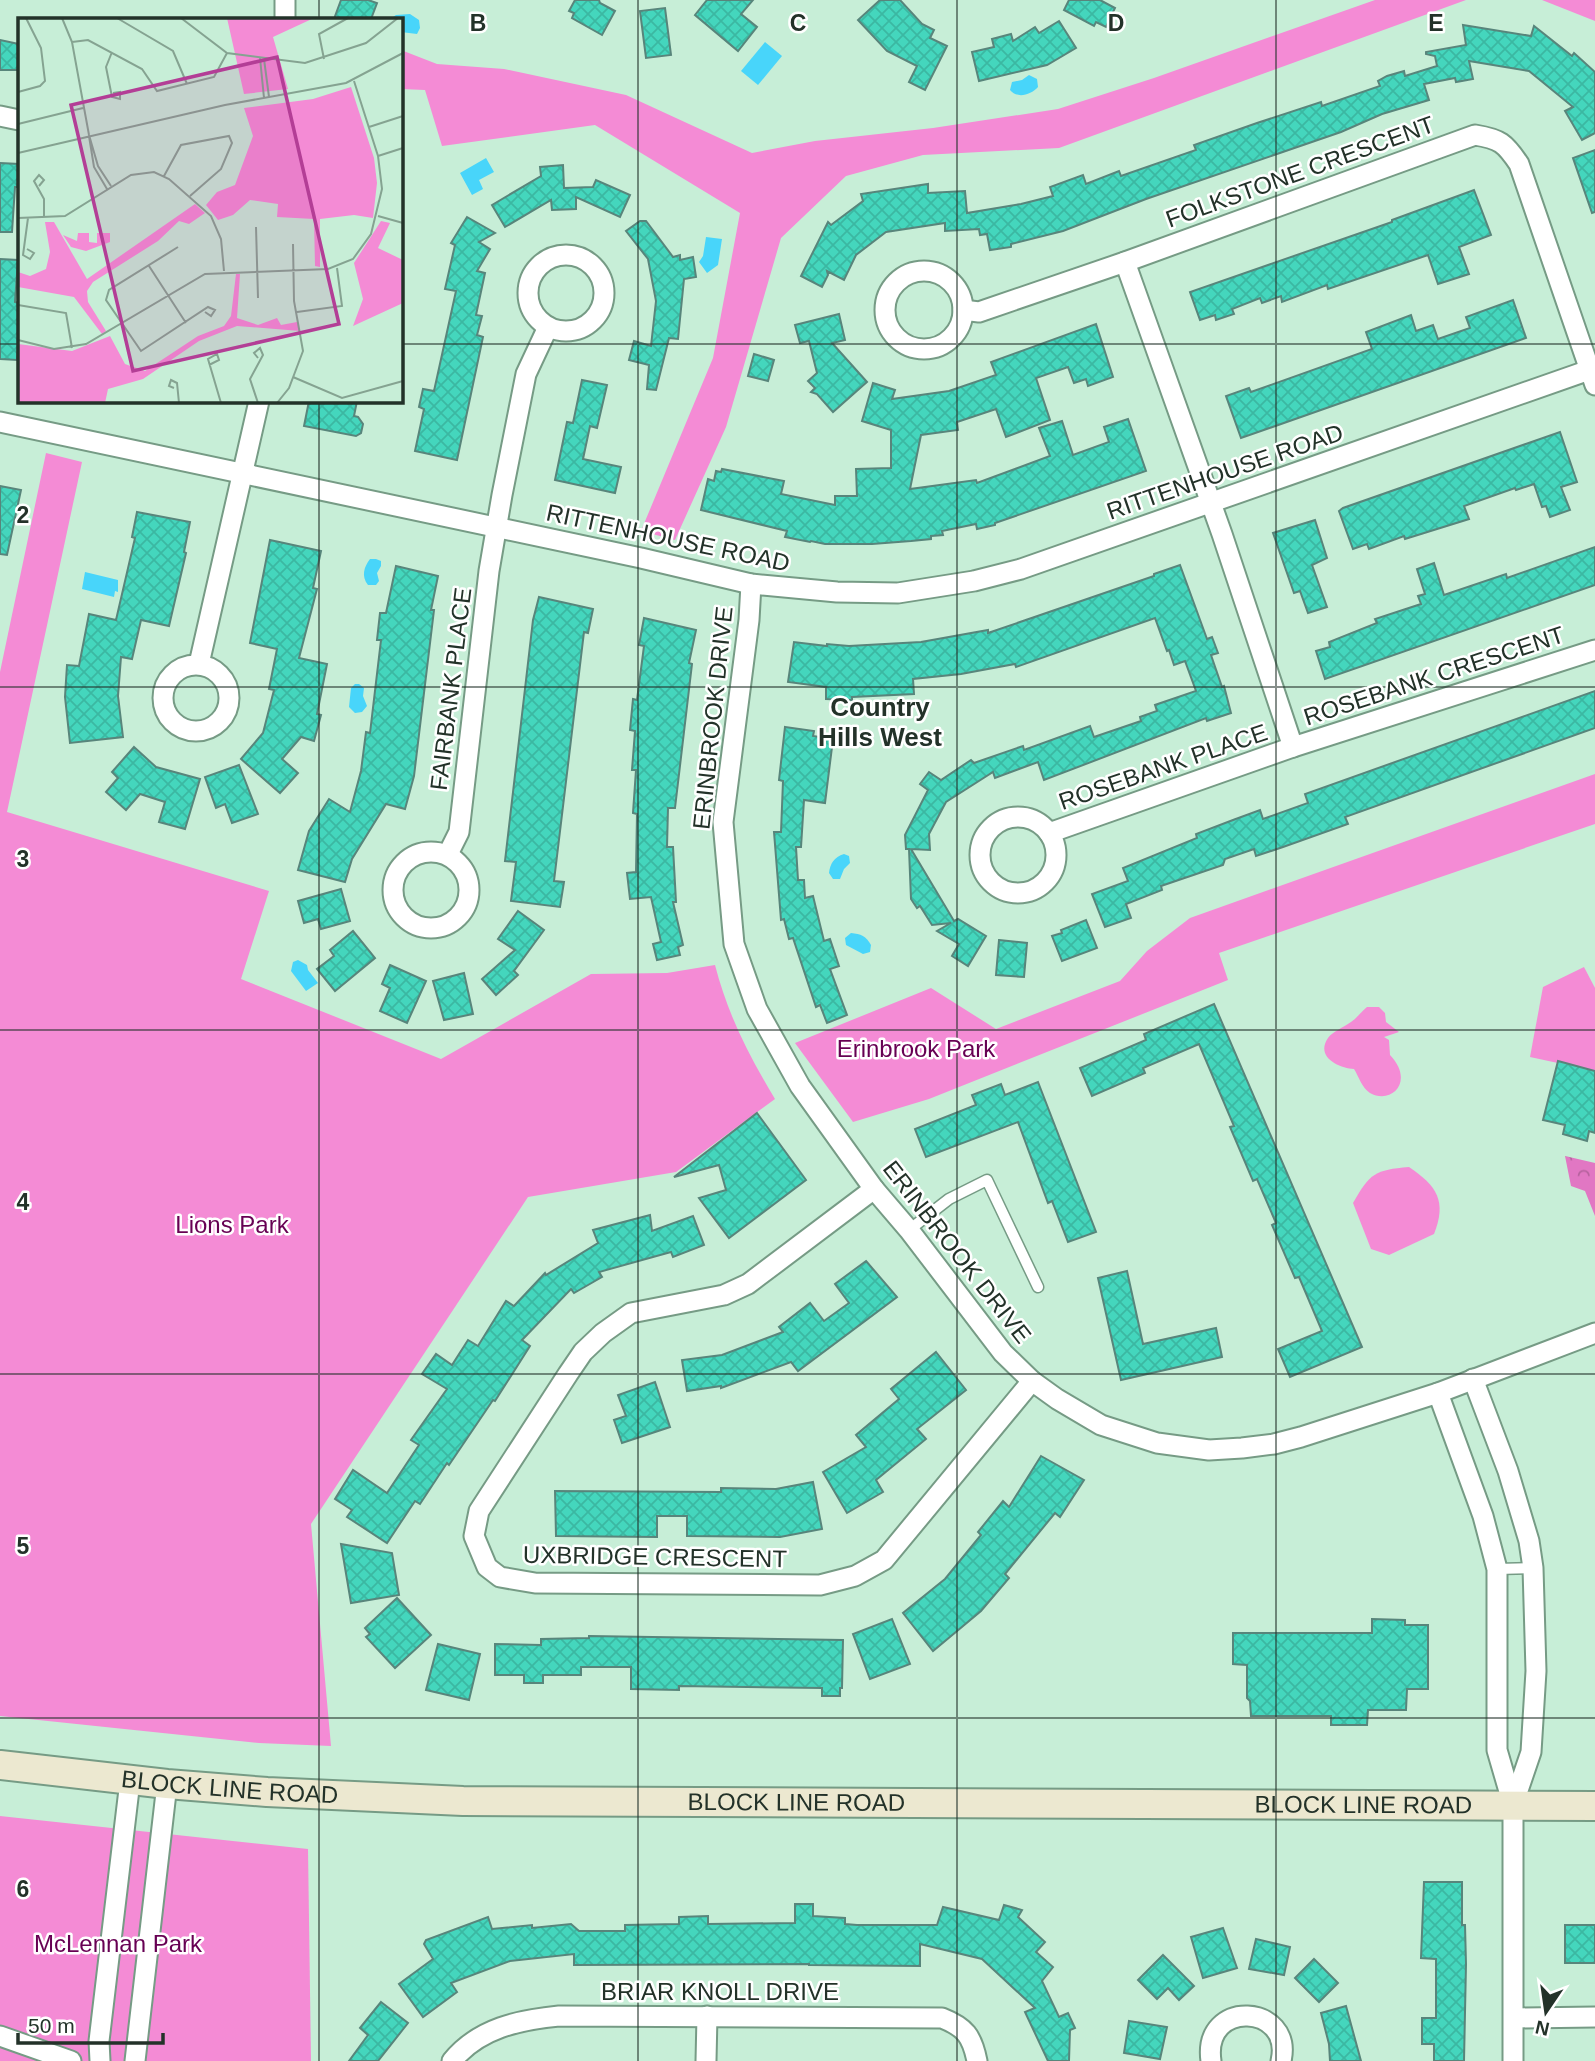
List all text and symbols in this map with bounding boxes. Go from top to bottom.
text: B [470,10,486,36]
text: C [790,10,806,36]
text: D [1108,10,1124,36]
text: E [1428,10,1444,36]
inset map [18,18,402,402]
street label: FOLKSTONE CRESCENT [1162,110,1438,233]
street label: RITTENHOUSE ROAD [1103,418,1346,525]
street label: RITTENHOUSE ROAD [544,499,792,576]
text: 2 [17,502,29,528]
street label: FAIRBANK PLACE [425,586,476,792]
street label: ERINBROOK DRIVE [687,605,738,831]
street label: ROSEBANK CRESCENT [1300,621,1568,730]
district label: Country Hills West [818,692,942,752]
street label: ROSEBANK PLACE [1055,718,1271,815]
text: 3 [17,846,29,872]
park label: Erinbrook Park [837,1035,996,1062]
street label: ERINBROOK DRIVE [878,1155,1037,1348]
text: 4 [17,1189,30,1215]
park label: Lions Park [175,1211,290,1238]
text: 5 [17,1533,30,1559]
street label: UXBRIDGE CRESCENT [523,1541,788,1572]
street label: BLOCK LINE ROAD [120,1765,339,1808]
street label: BLOCK LINE ROAD [688,1788,905,1816]
street label: BLOCK LINE ROAD [1255,1790,1472,1818]
text: 6 [17,1876,29,1902]
park label: McLennan Park [34,1930,203,1957]
north arrow [1511,1977,1581,2047]
street label: BRIAR KNOLL DRIVE [601,1978,839,2005]
scale bar [18,2002,163,2046]
text: 50 m [28,2014,75,2037]
text: N [1533,2016,1551,2040]

